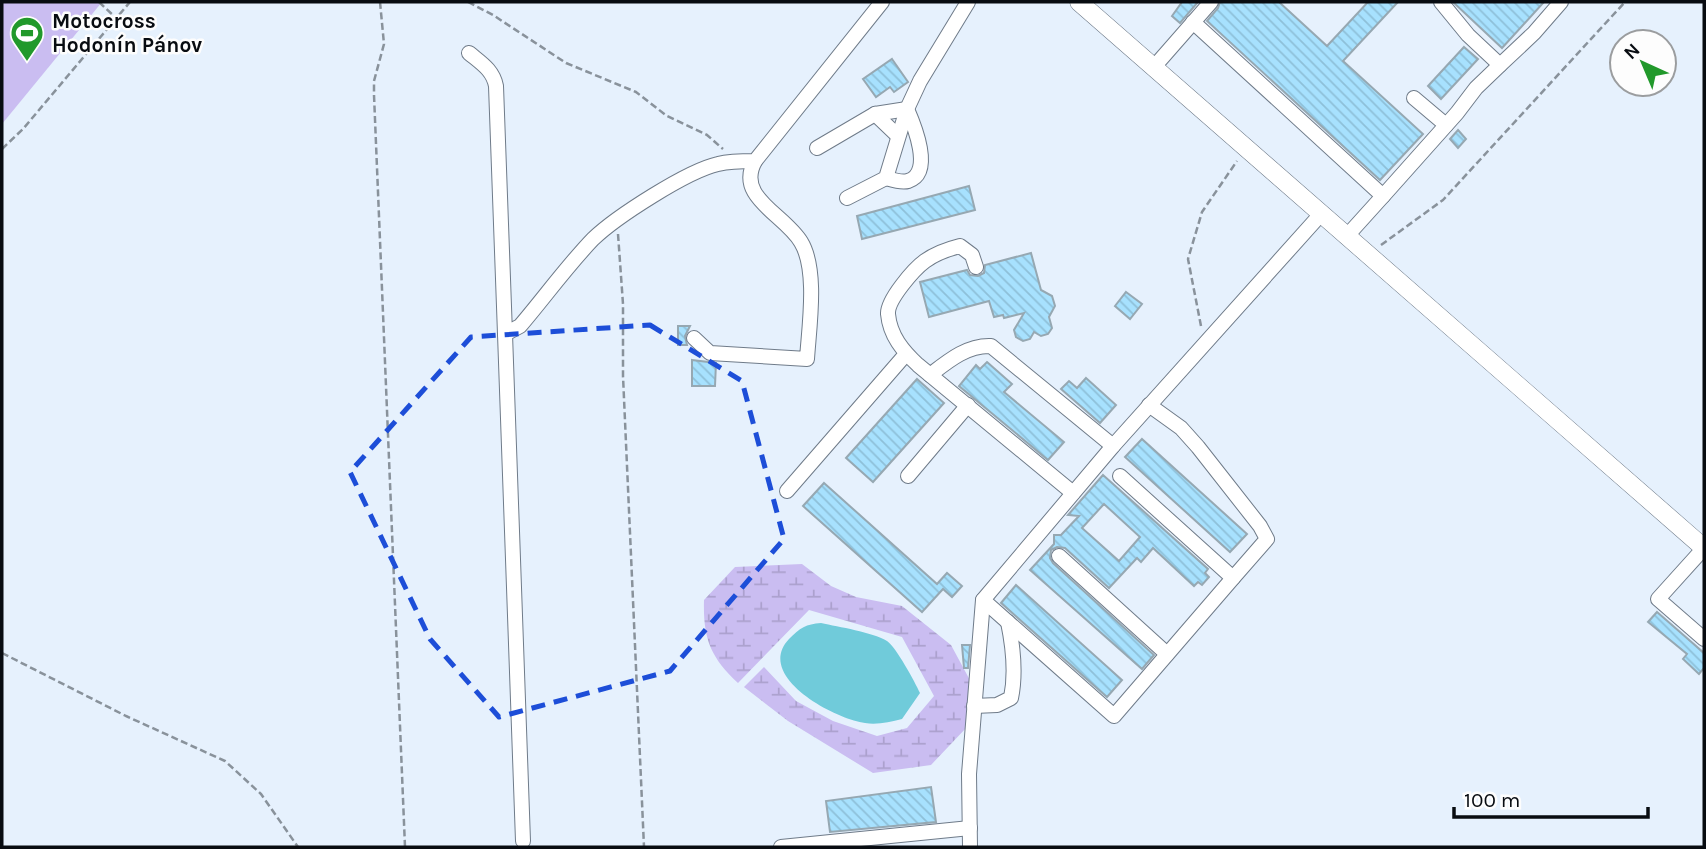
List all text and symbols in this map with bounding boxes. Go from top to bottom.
place label: Motocross Hodonín Pánov [52,9,202,57]
sports icon: Motocross Hodonín Pánov [8,14,46,63]
north arrow [1608,28,1678,98]
text: N [1619,39,1644,64]
scale bar [1454,776,1648,820]
text: 100 m [1464,788,1521,812]

